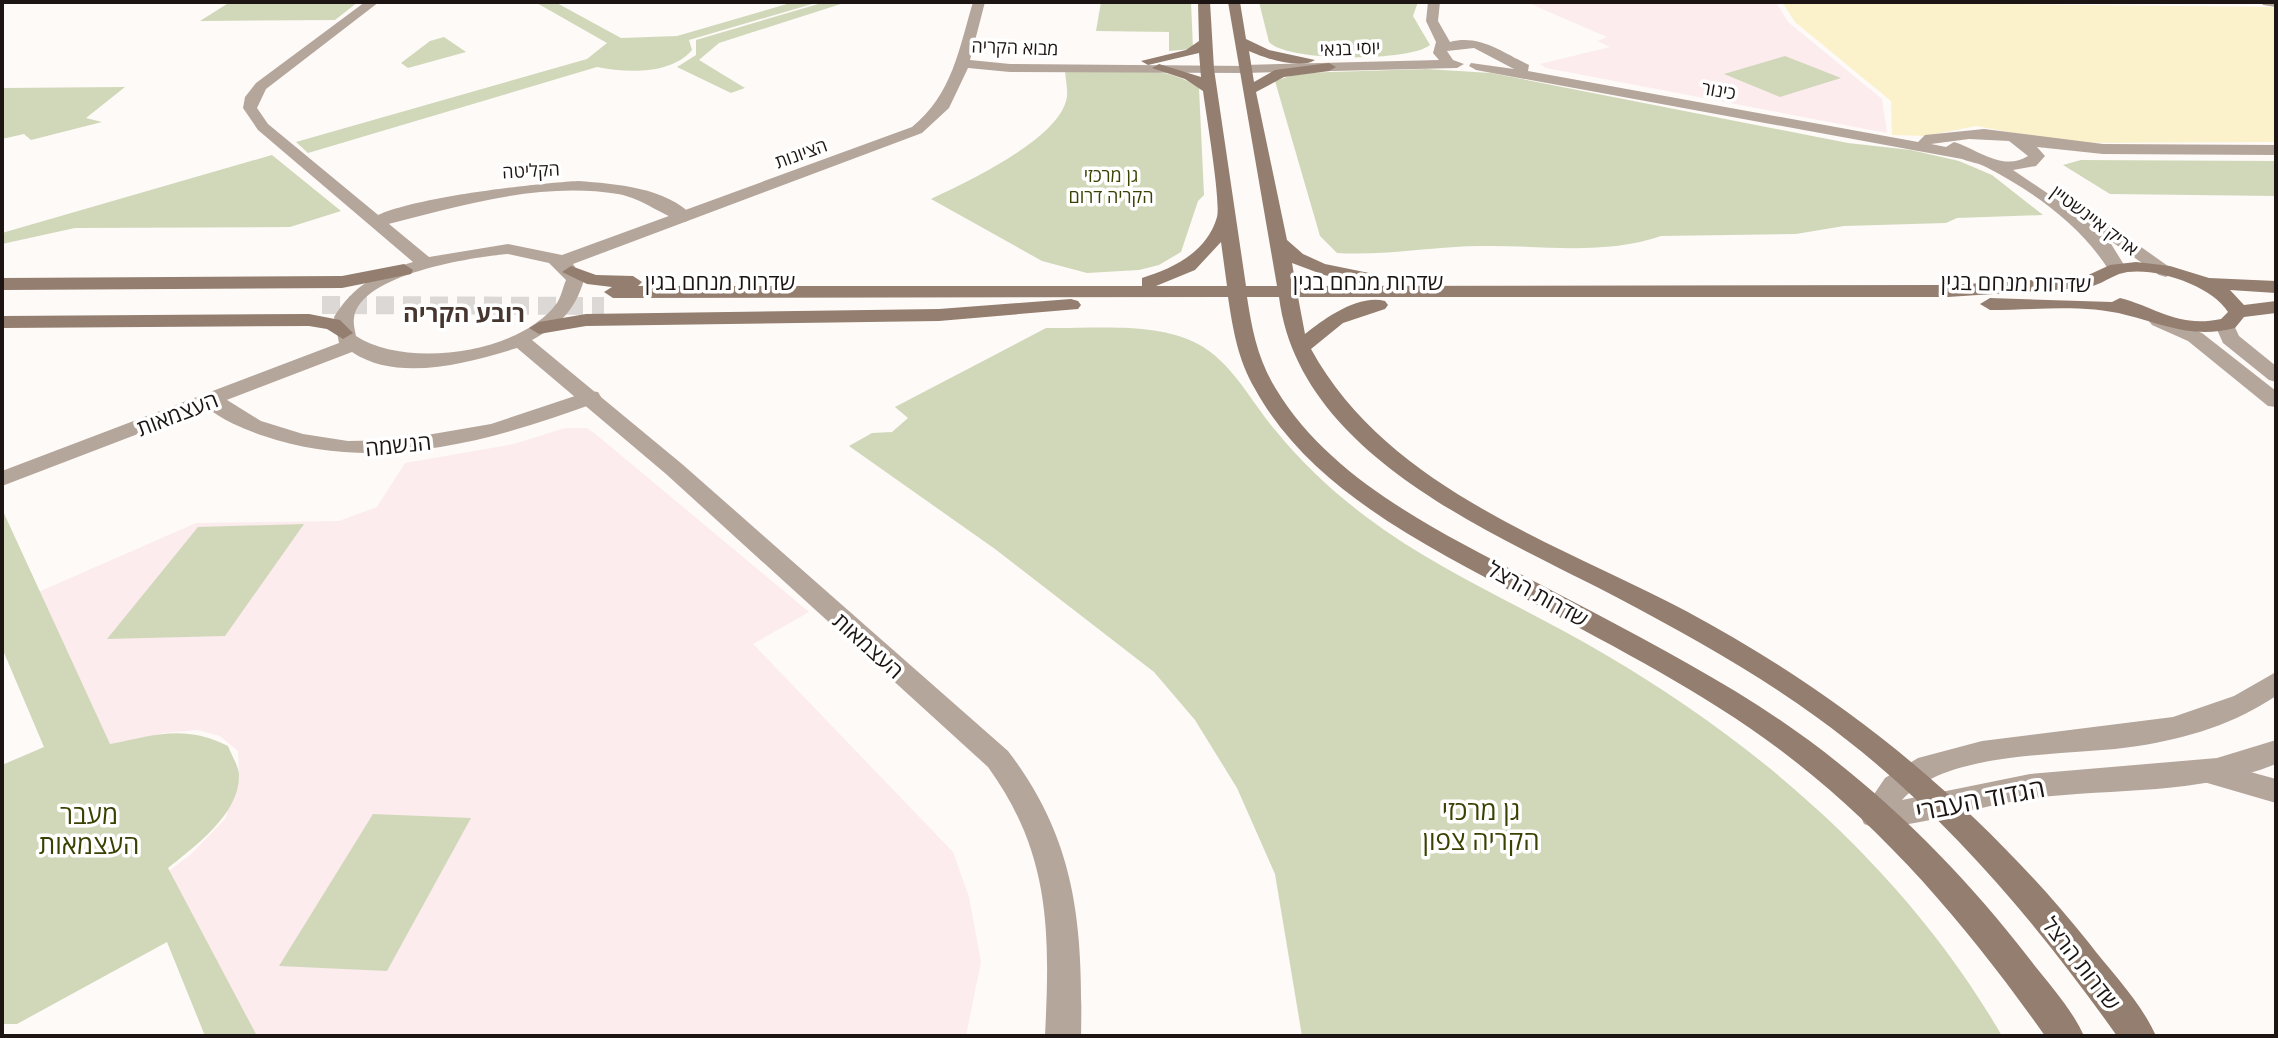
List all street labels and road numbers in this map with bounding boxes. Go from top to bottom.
street label: מבוא הקריה [971,33,1059,61]
street label: יוסי בנאי [1319,35,1381,61]
street label: כינור [1700,75,1738,105]
street label: הציונות [772,132,830,174]
street label: הקליטה [502,157,560,183]
street label: אריק איינשטיין [2046,179,2144,261]
street label: שדרות מנחם בגין [645,266,795,296]
street label: שדרות מנחם בגין [1293,266,1443,296]
street label: שדרות מנחם בגין [1941,266,2091,298]
street label: העצמאות [132,384,222,442]
street label: הנשמה [363,426,433,462]
street label: שדרות הרצל [1482,553,1594,633]
street label: העצמאות [827,605,911,685]
street label: הגדוד העברי [1912,769,2048,829]
street label: שדרות הרצל [2036,910,2128,1016]

